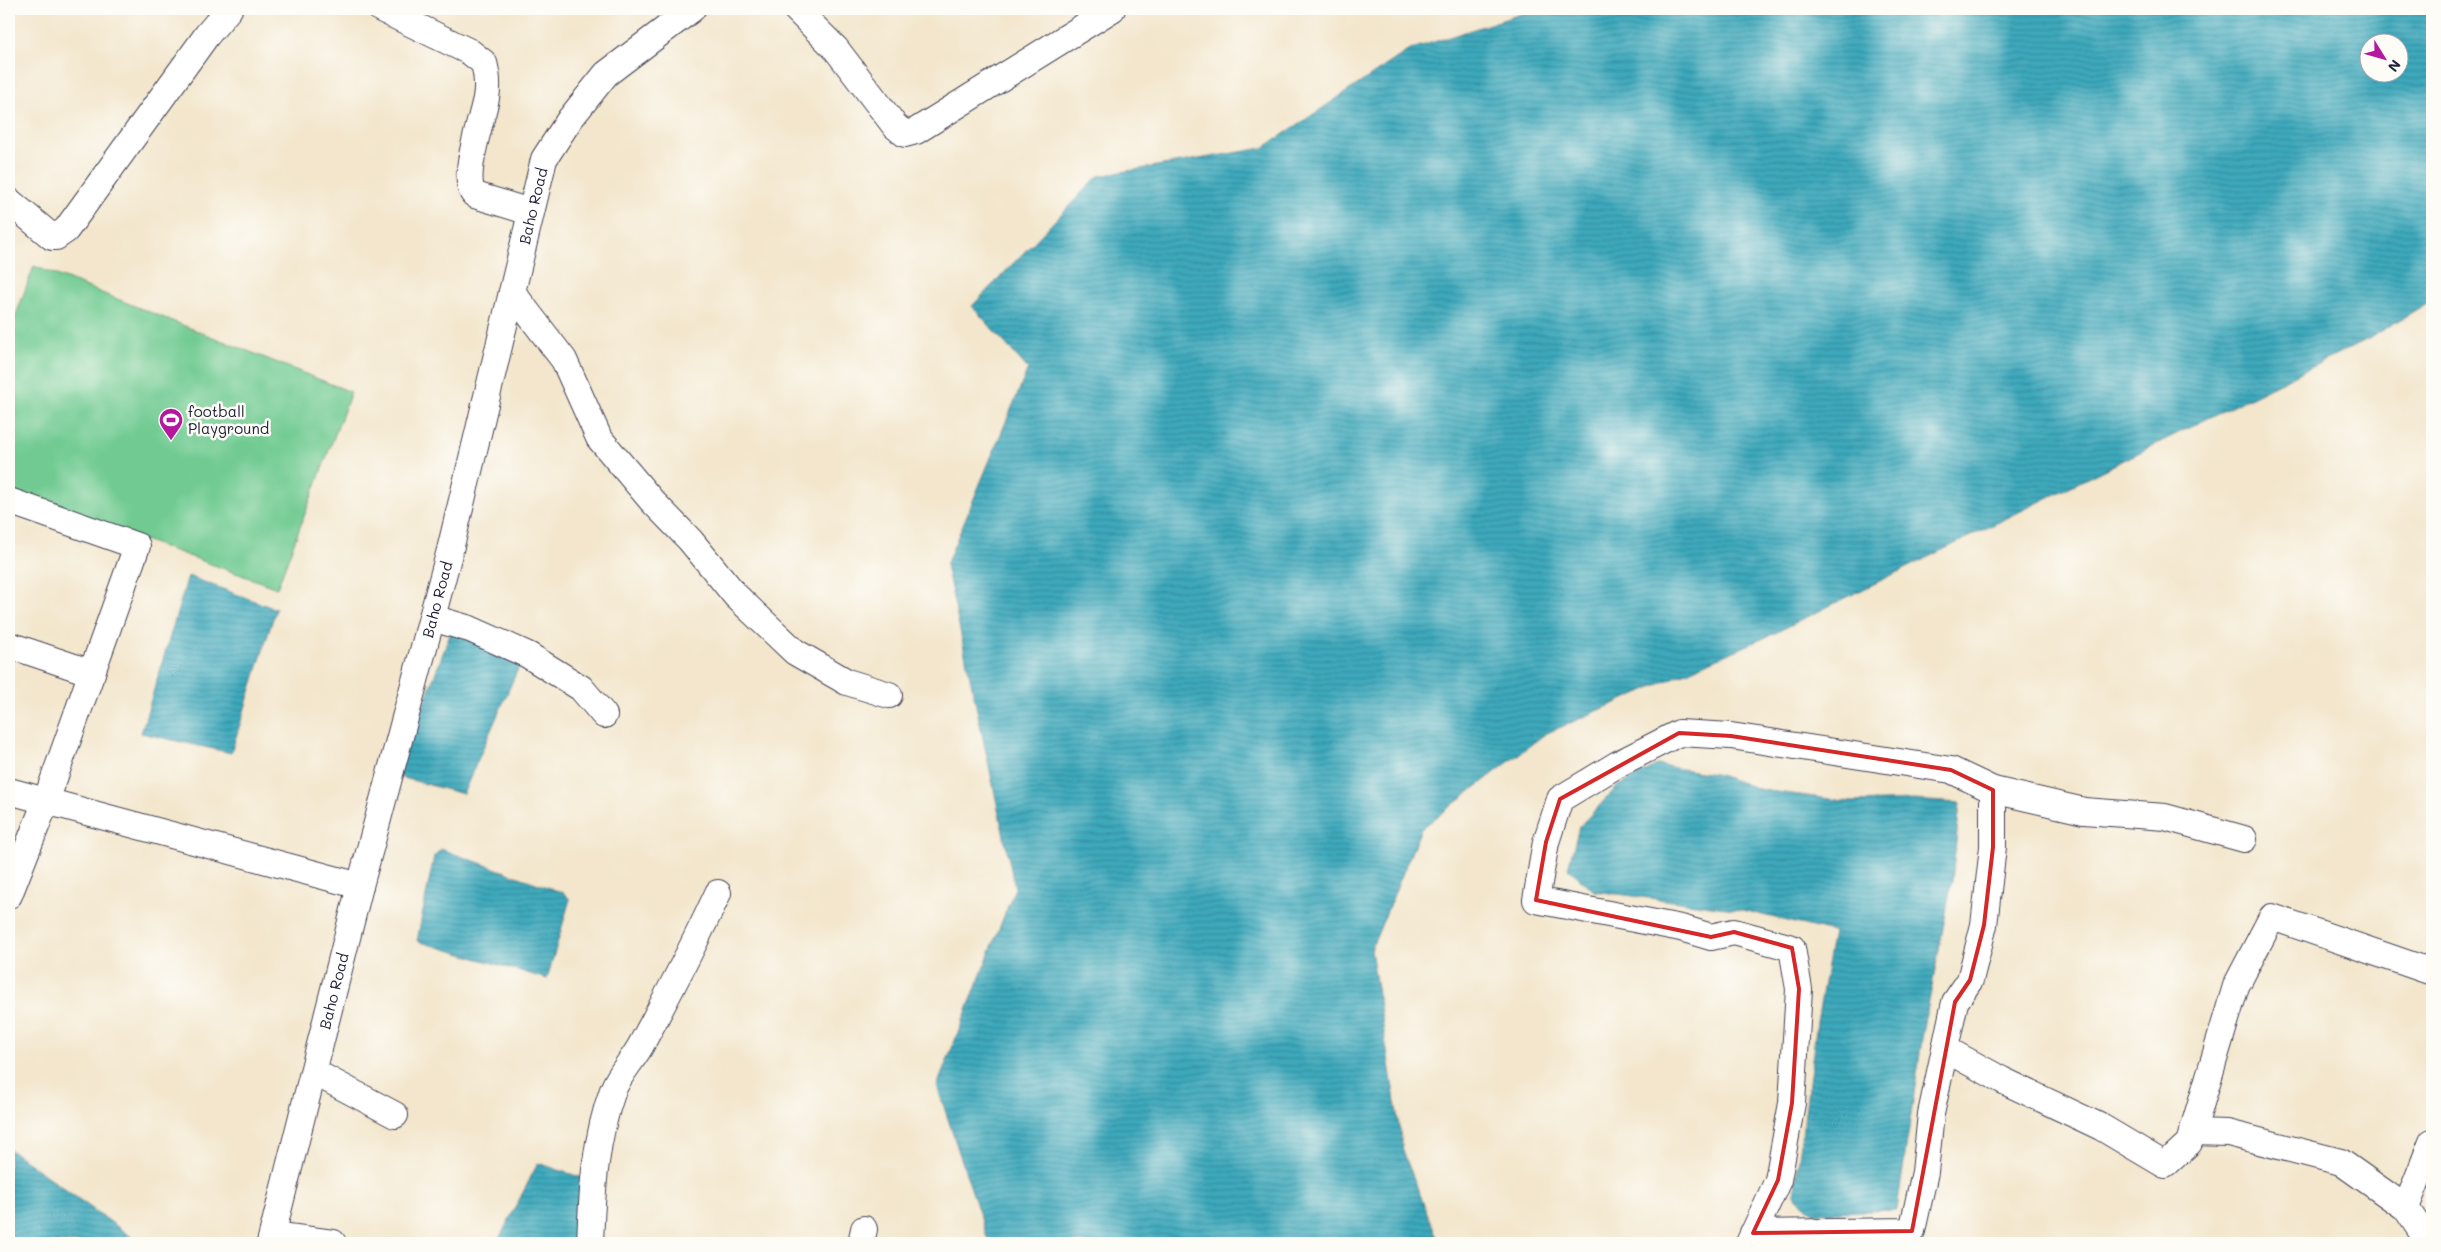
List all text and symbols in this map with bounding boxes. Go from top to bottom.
north arrow [2358,32,2408,82]
text: N [2384,56,2406,76]
street label: Baho Road [514,165,552,246]
place label: football Playground [188,401,269,438]
sports icon: football Playground [158,407,184,441]
street label: Baho Road [417,559,457,640]
street label: Baho Road [314,950,353,1031]

